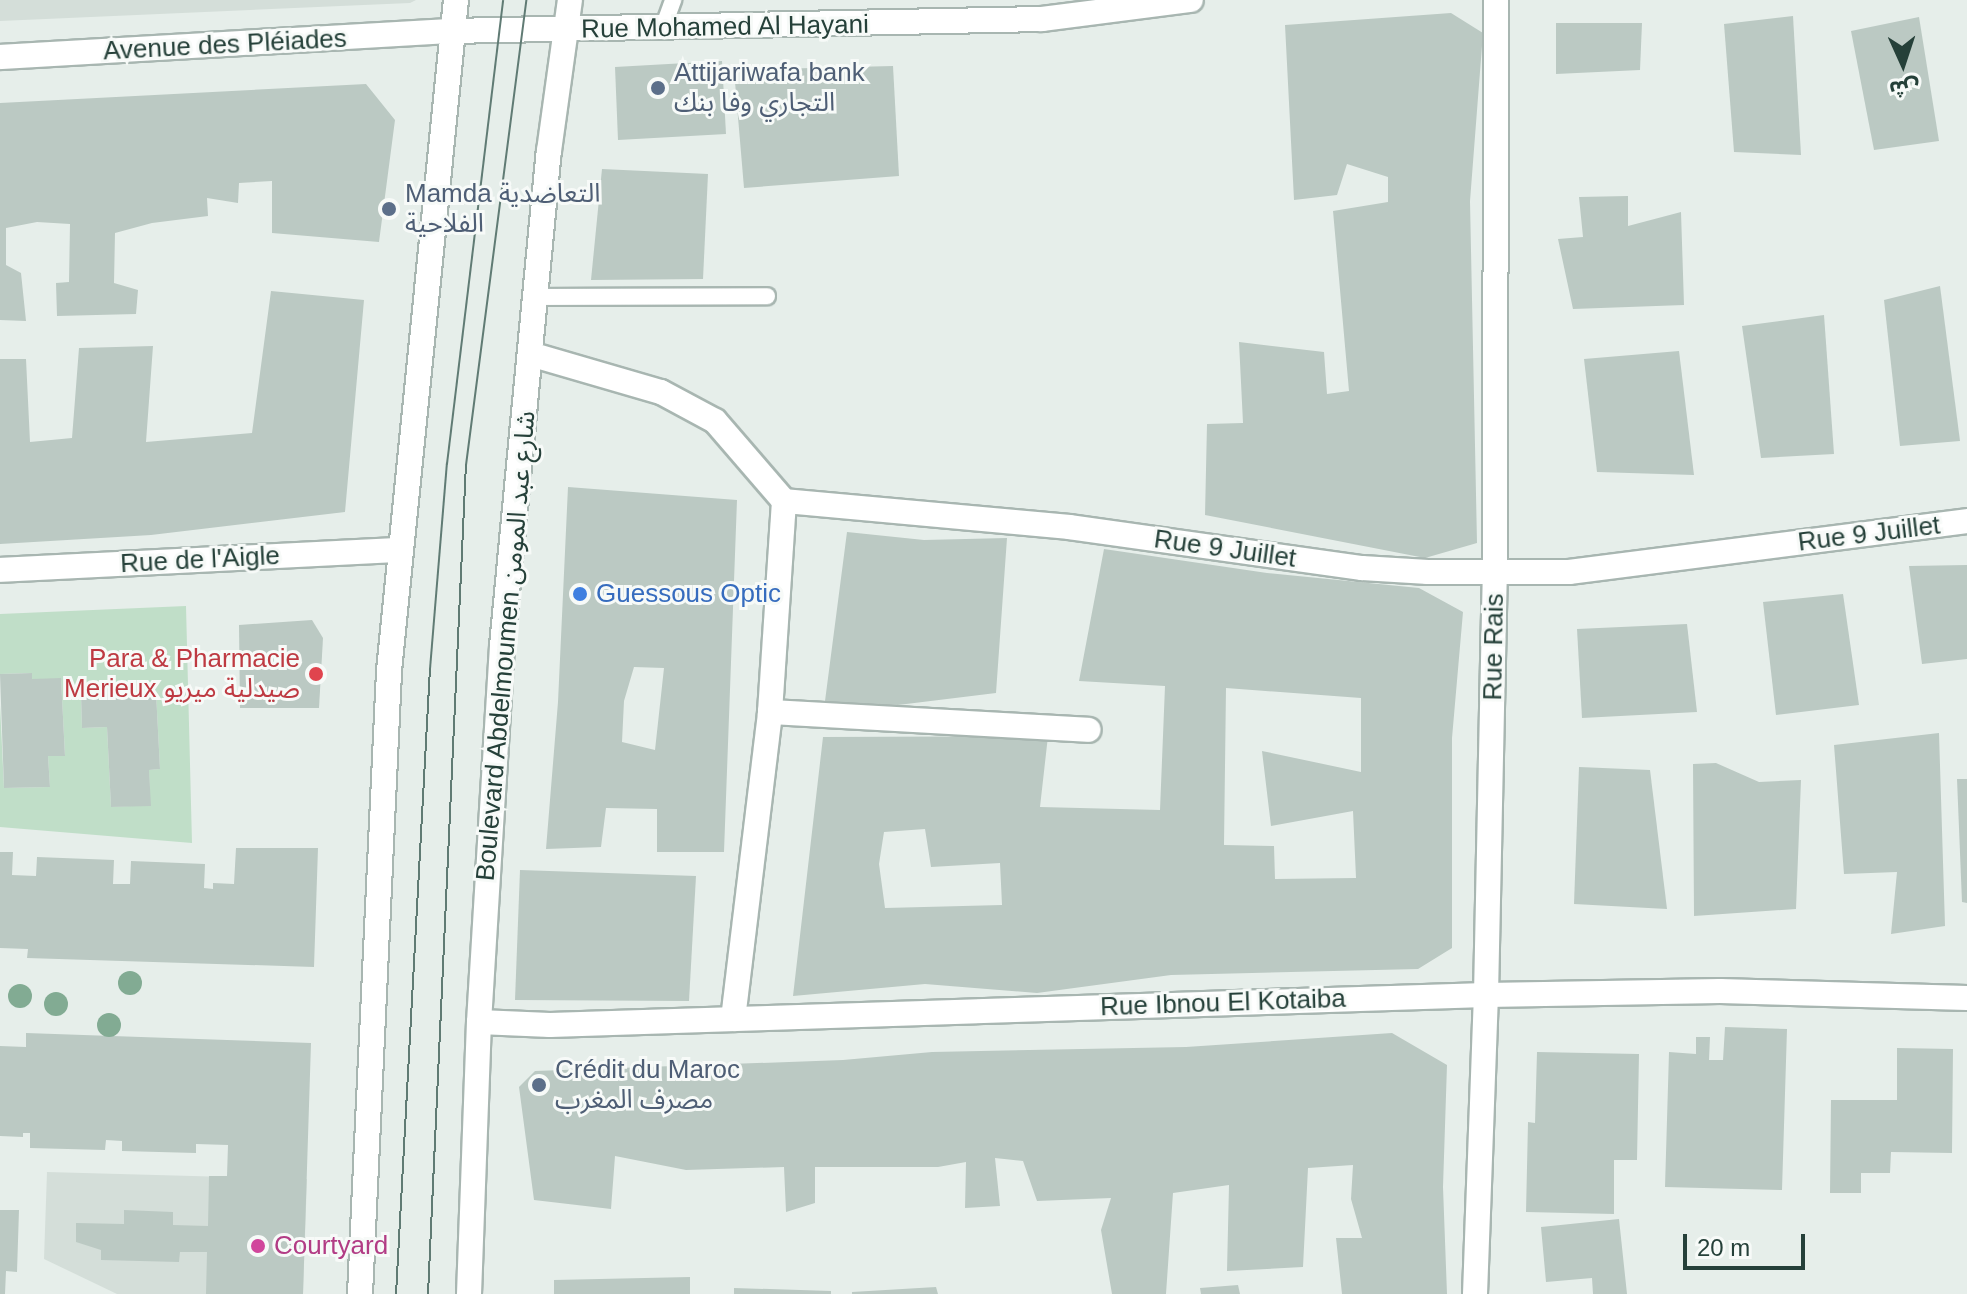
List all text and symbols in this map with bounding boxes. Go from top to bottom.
street label: Rue Mohamed Al Hayani [580,9,870,45]
street label: Avenue des Pléiades [102,23,348,67]
north arrow [1863,24,1943,104]
place label: Attijariwafa bank التجاري وفا بنك [674,57,865,118]
text: ش [1889,75,1920,102]
marker: Attijariwafa bank التجاري وفا بنك [649,79,667,97]
place label: Mamda التعاضدية الفلاحية [405,178,600,240]
marker: Mamda التعاضدية الفلاحية [380,200,398,218]
street label: Boulevard Abdelmoumen شارع عبد المومن [470,409,542,883]
street label: Rue 9 Juillet [1796,510,1942,558]
street label: Rue 9 Juillet [1152,524,1298,574]
street label: Rue de l'Aigle [119,540,281,580]
place label: Guessous Optic [596,578,781,610]
marker: Guessous Optic [571,585,589,603]
street label: Rue Rais [1477,593,1511,701]
place label: Para & Pharmacie Merieux صيدلية ميريو [64,643,300,704]
marker: Para & Pharmacie Merieux صيدلية ميريو [307,665,325,683]
street label: Rue Ibnou El Kotaiba [1100,983,1346,1023]
place label: Crédit du Maroc مصرف المغرب [555,1054,740,1116]
marker: Crédit du Maroc مصرف المغرب [530,1076,548,1094]
scale bar [1687,1218,1809,1268]
place label: Courtyard [274,1230,388,1262]
text: 20 m [1697,1234,1750,1261]
marker: Courtyard [249,1237,267,1255]

